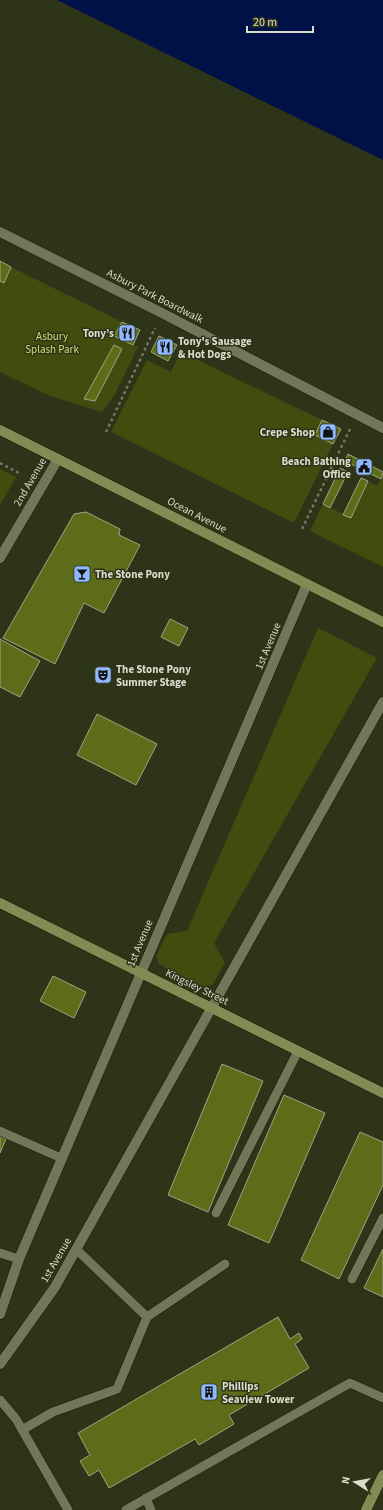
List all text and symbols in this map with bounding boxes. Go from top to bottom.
scale bar [247,8,313,34]
text: 20 m [253,14,277,31]
street label: Asbury Park Boardwalk [104,265,206,327]
restaurant icon: Tony’s [117,323,137,343]
place label: Tony’s [83,326,114,341]
park label: Asbury Splash Park [25,329,79,357]
place label: Tony's Sausage & Hot Dogs [178,334,252,362]
restaurant icon: Tony's Sausage & Hot Dogs [155,337,175,357]
shop icon: Crepe Shop [318,422,338,442]
place label: Crepe Shop [260,425,315,440]
place label: Beach Bathing Office [281,454,351,482]
street label: 2nd Avenue [10,455,50,509]
public building icon: Beach Bathing Office [354,457,374,477]
street label: Ocean Avenue [165,494,230,537]
bar icon: The Stone Pony [72,564,92,584]
place label: The Stone Pony [95,567,170,582]
street label: 1st Avenue [251,620,285,672]
place label: The Stone Pony Summer Stage [116,662,191,690]
theatre icon: The Stone Pony Summer Stage [93,665,113,685]
street label: 1st Avenue [123,917,157,969]
street label: Kingsley Street [163,965,231,1009]
street label: 1st Avenue [37,1234,75,1285]
place label: Phillips Seaview Tower [222,1379,295,1407]
building icon: Phillips Seaview Tower [199,1382,219,1402]
north arrow [335,1462,375,1502]
text: N [338,1475,354,1485]

